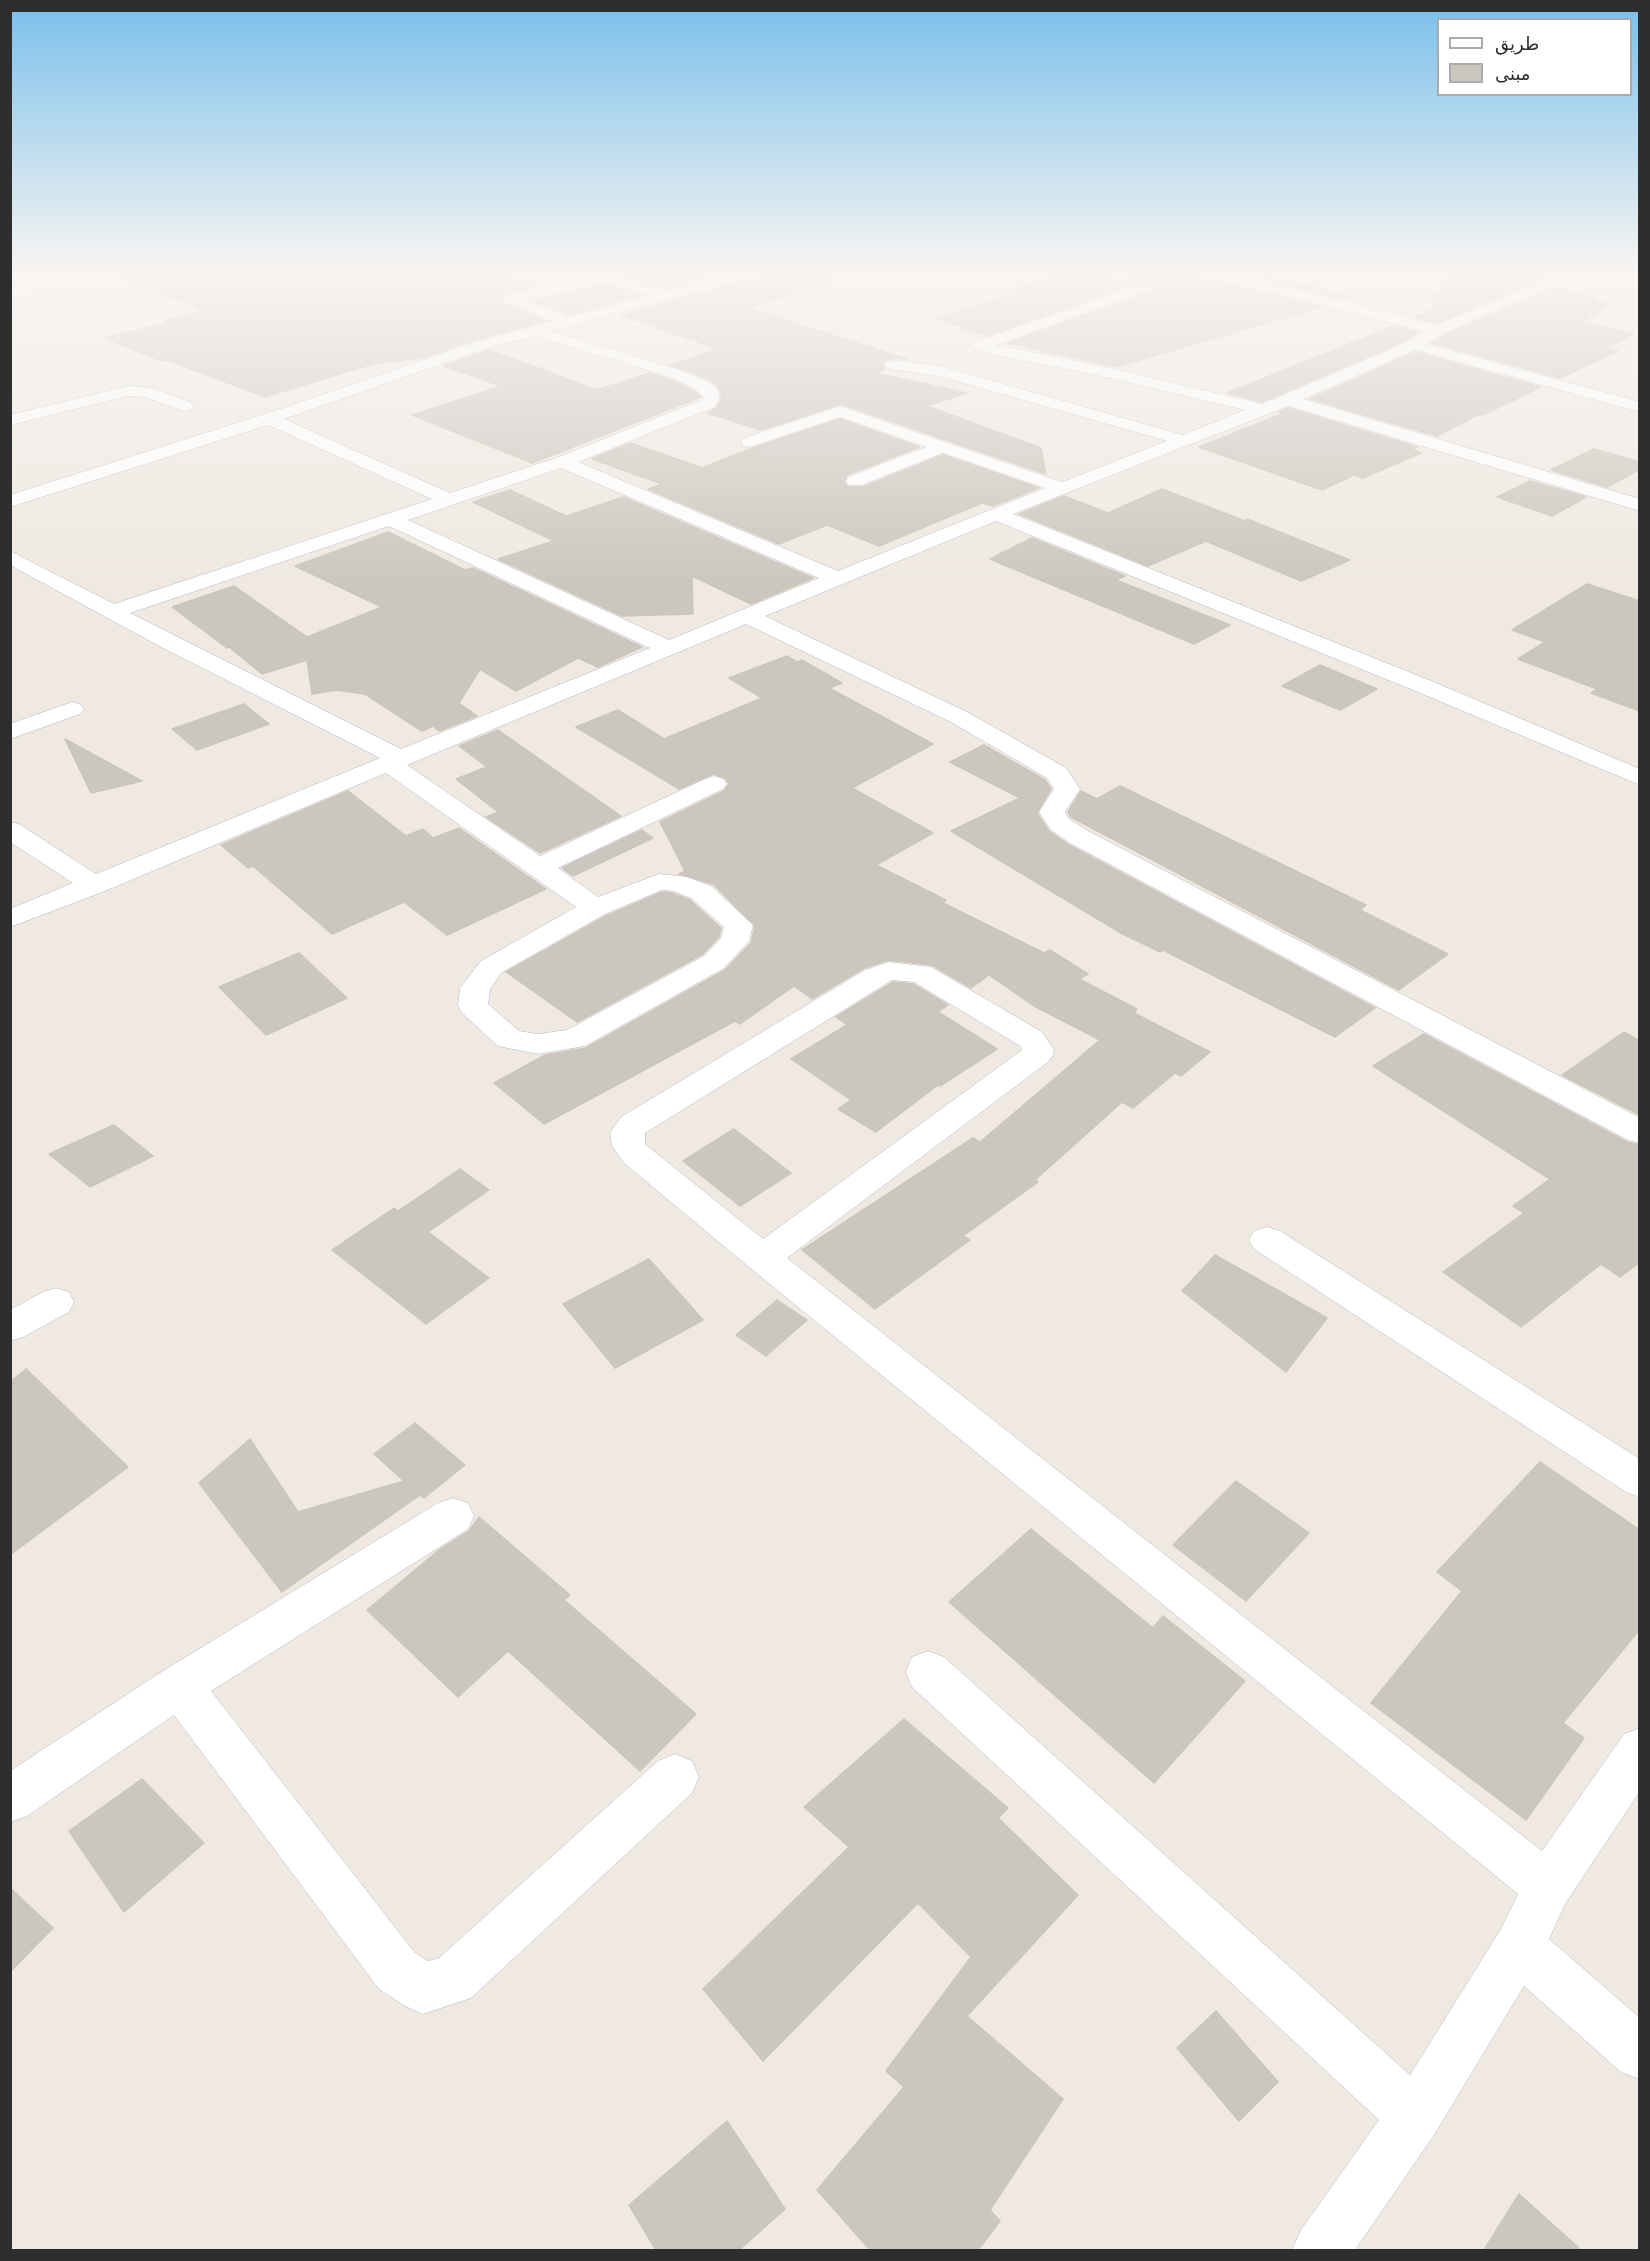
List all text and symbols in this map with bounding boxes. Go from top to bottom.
legend [1437,18,1632,96]
text: طريق [1495,33,1539,54]
text: مبنى [1495,63,1531,84]

